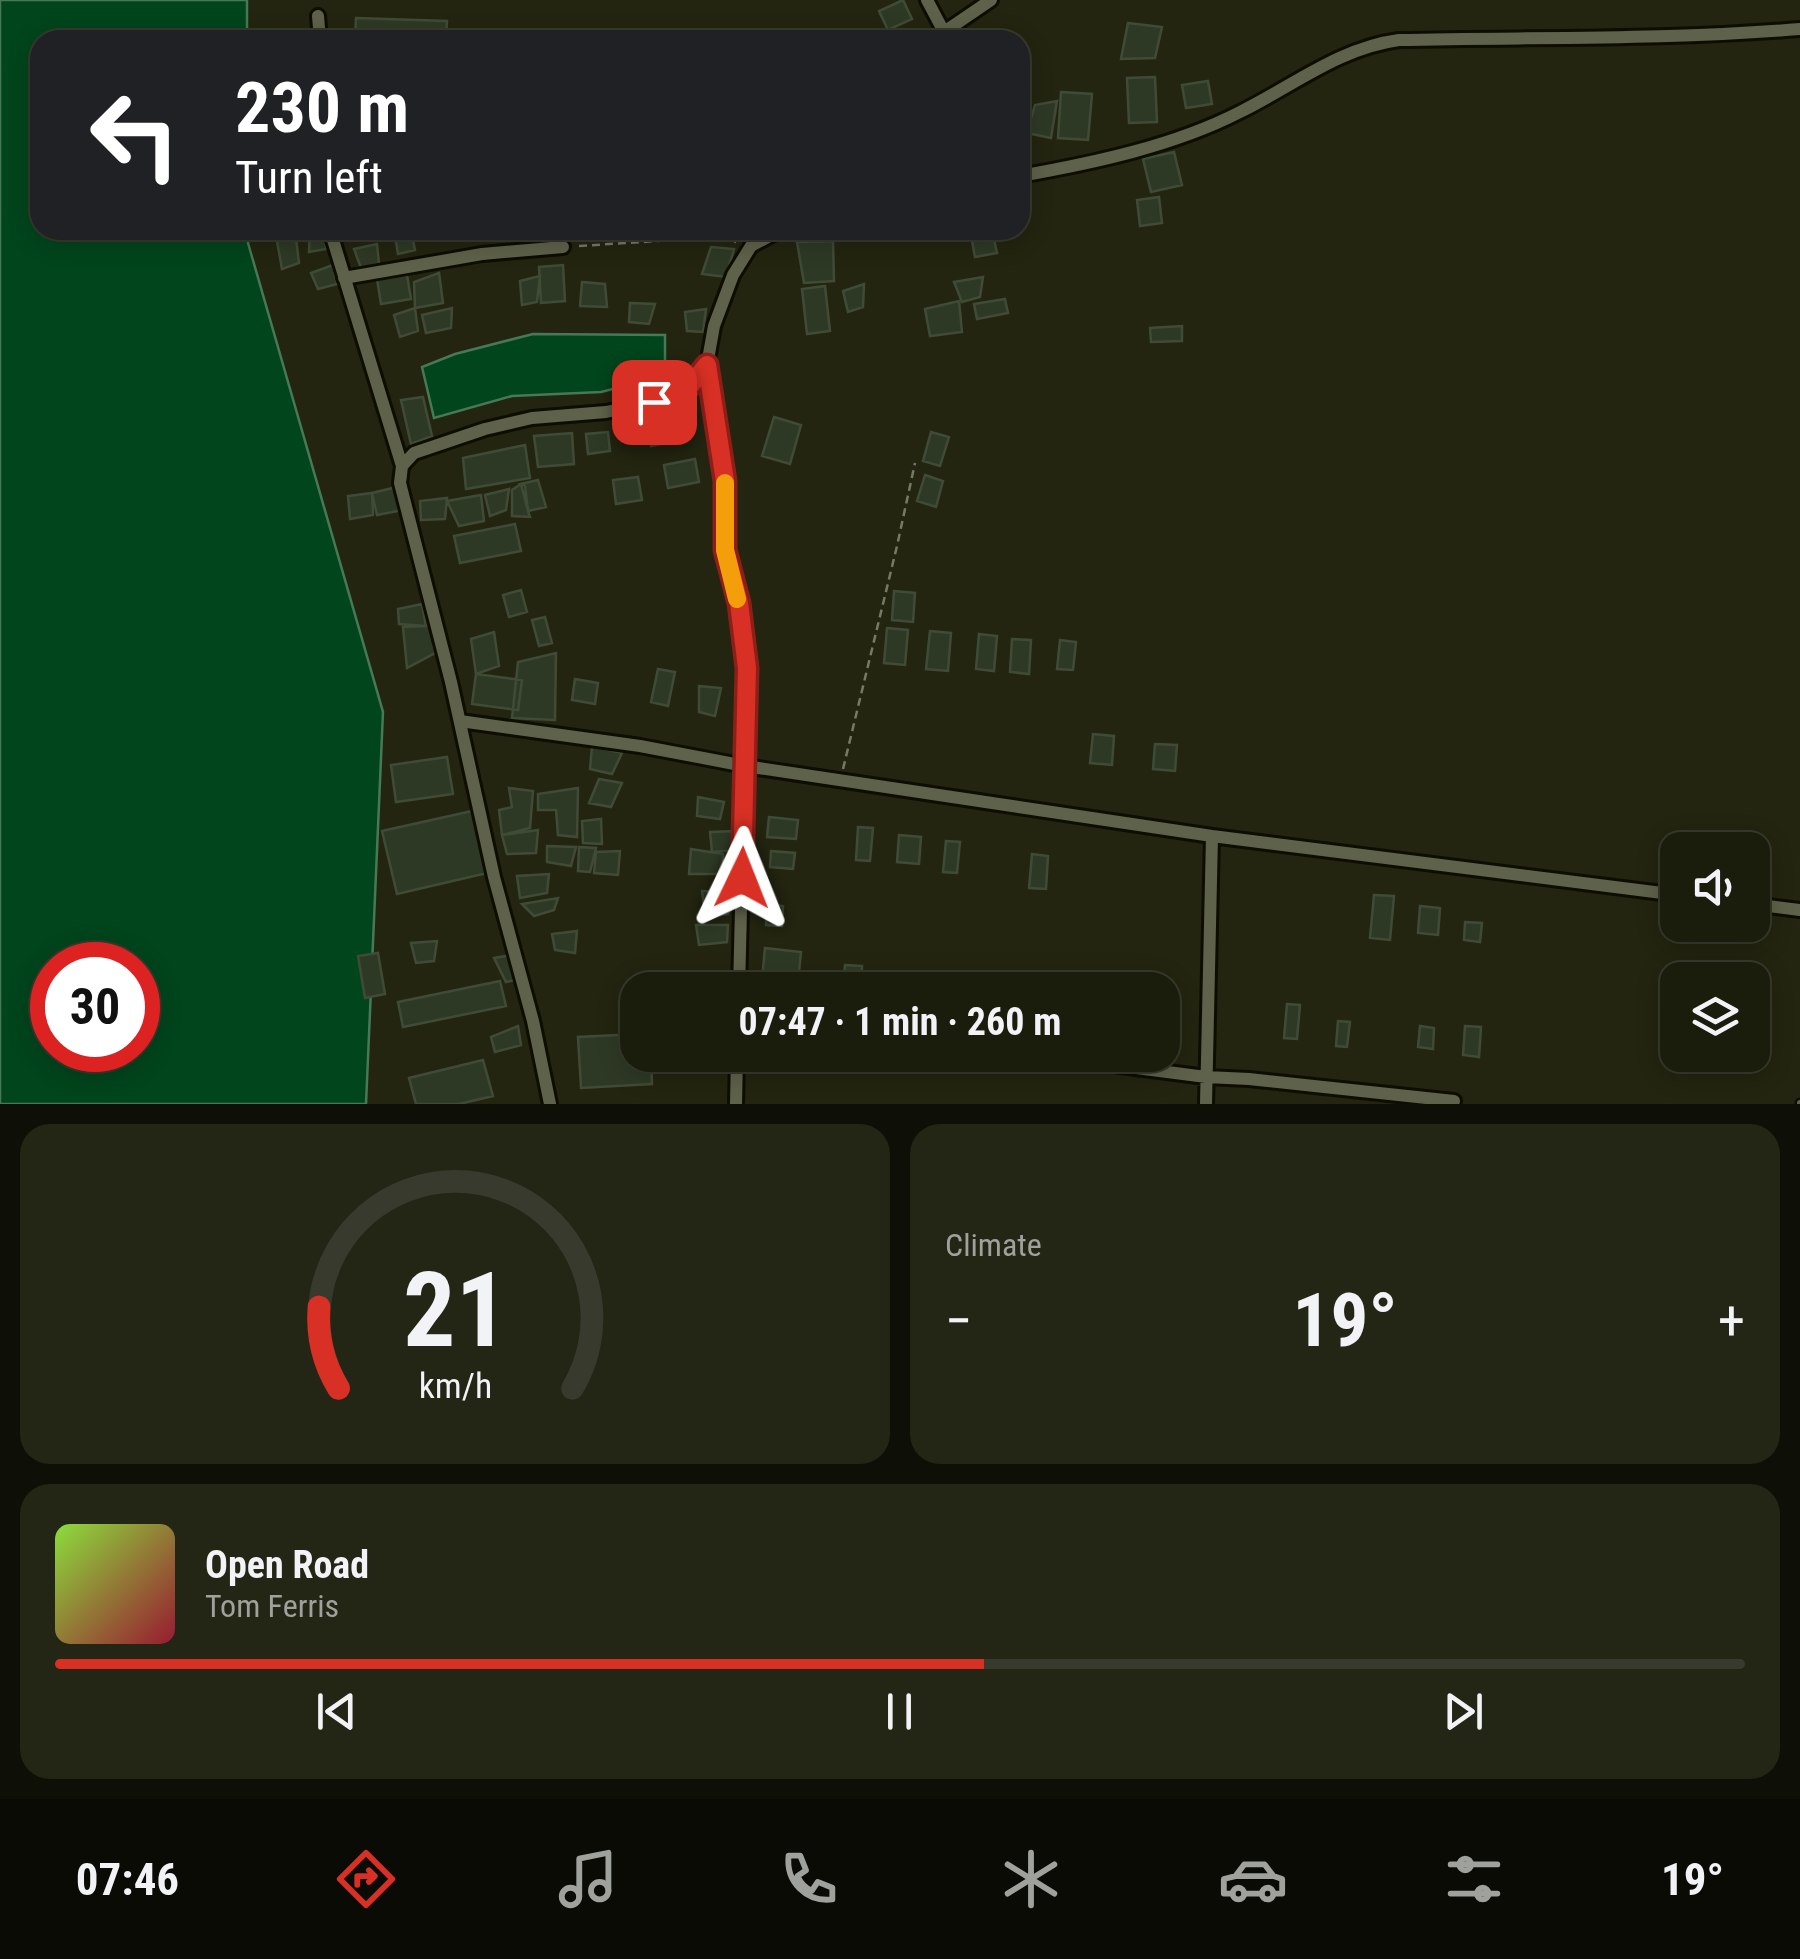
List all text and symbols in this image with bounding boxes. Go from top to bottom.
text: 230 m [235,67,409,149]
icon: left [70,70,200,200]
text: Turn left [235,151,383,204]
pin [612,360,697,445]
icon: arrive [627,375,682,430]
position arrow [690,826,794,930]
map controls [1660,832,1770,1072]
button: sound [1660,832,1770,942]
speed limit sign: 30 [30,942,160,1072]
button: layers [1660,962,1770,1072]
text: 07:47 · 1 min · 260 m [739,1000,1061,1044]
text: Climate [945,1226,1042,1264]
text: 21 [402,1250,508,1371]
text: 19° [1293,1276,1398,1364]
text: − [945,1289,973,1353]
text: + [1718,1289,1745,1353]
text: km/h [418,1365,492,1407]
text: Open Road [205,1543,369,1587]
text: Tom Ferris [205,1587,339,1625]
icon: previous [309,1684,364,1739]
icon: pause [872,1684,927,1739]
icon: next [1436,1684,1491,1739]
icon: directions [331,1844,401,1914]
icon: music [553,1844,623,1914]
icon: phone [774,1844,844,1914]
icon: climate [996,1844,1066,1914]
icon: car [1218,1844,1288,1914]
icon: filters [1439,1844,1509,1914]
text: 07:46 [76,1853,179,1906]
text: 19° [1661,1853,1724,1906]

